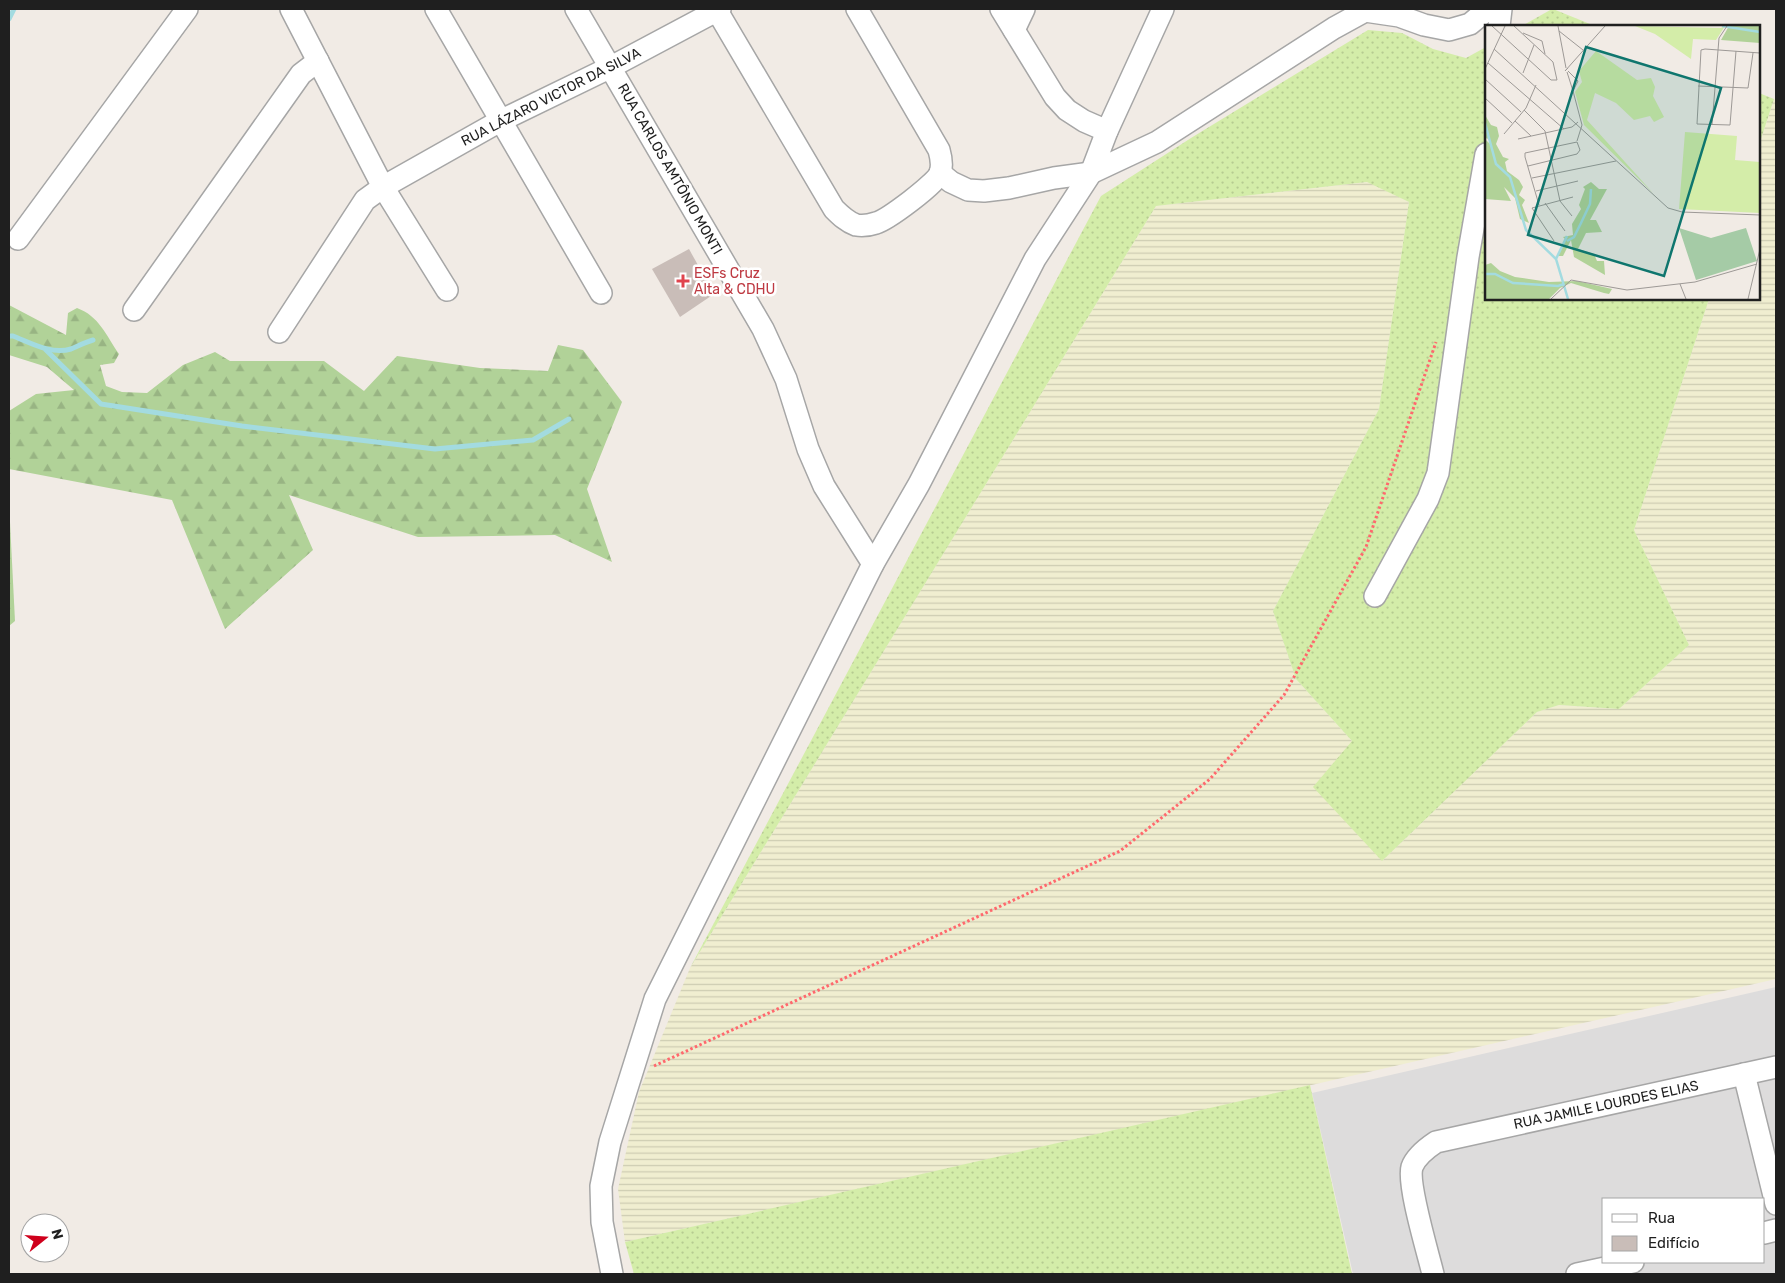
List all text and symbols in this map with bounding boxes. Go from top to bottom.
inset map [1485,25,1760,300]
street label: RUA LÁZARO VICTOR DA SILVA [458,43,644,150]
street label: RUA CARLOS AMTÔNIO MONTI [614,80,727,258]
place label: ESFs Cruz Alta & CDHU [694,265,775,298]
marker: ESFs Cruz Alta & CDHU [676,274,690,288]
street label: RUA JAMILE LOURDES ELIAS [1512,1077,1700,1133]
legend [1602,1198,1765,1263]
text: Rua [1648,1209,1675,1227]
north arrow [20,1213,70,1263]
text: N [47,1227,67,1242]
text: Edifício [1648,1234,1700,1252]

